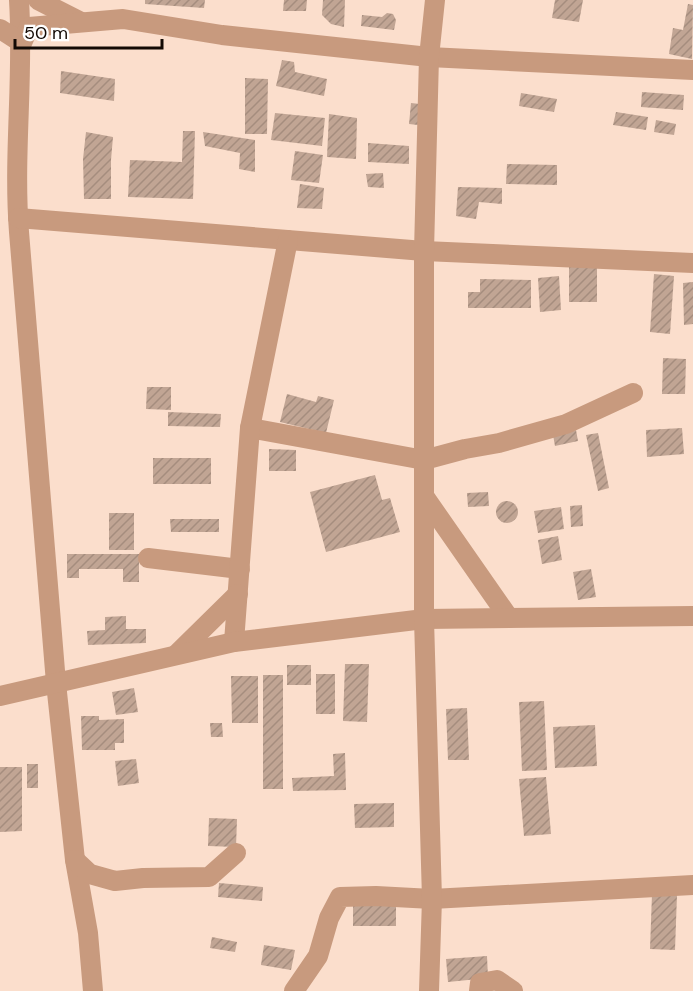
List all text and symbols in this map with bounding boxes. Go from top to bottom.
scale bar [15,12,162,50]
text: 50 m [24,21,68,45]

